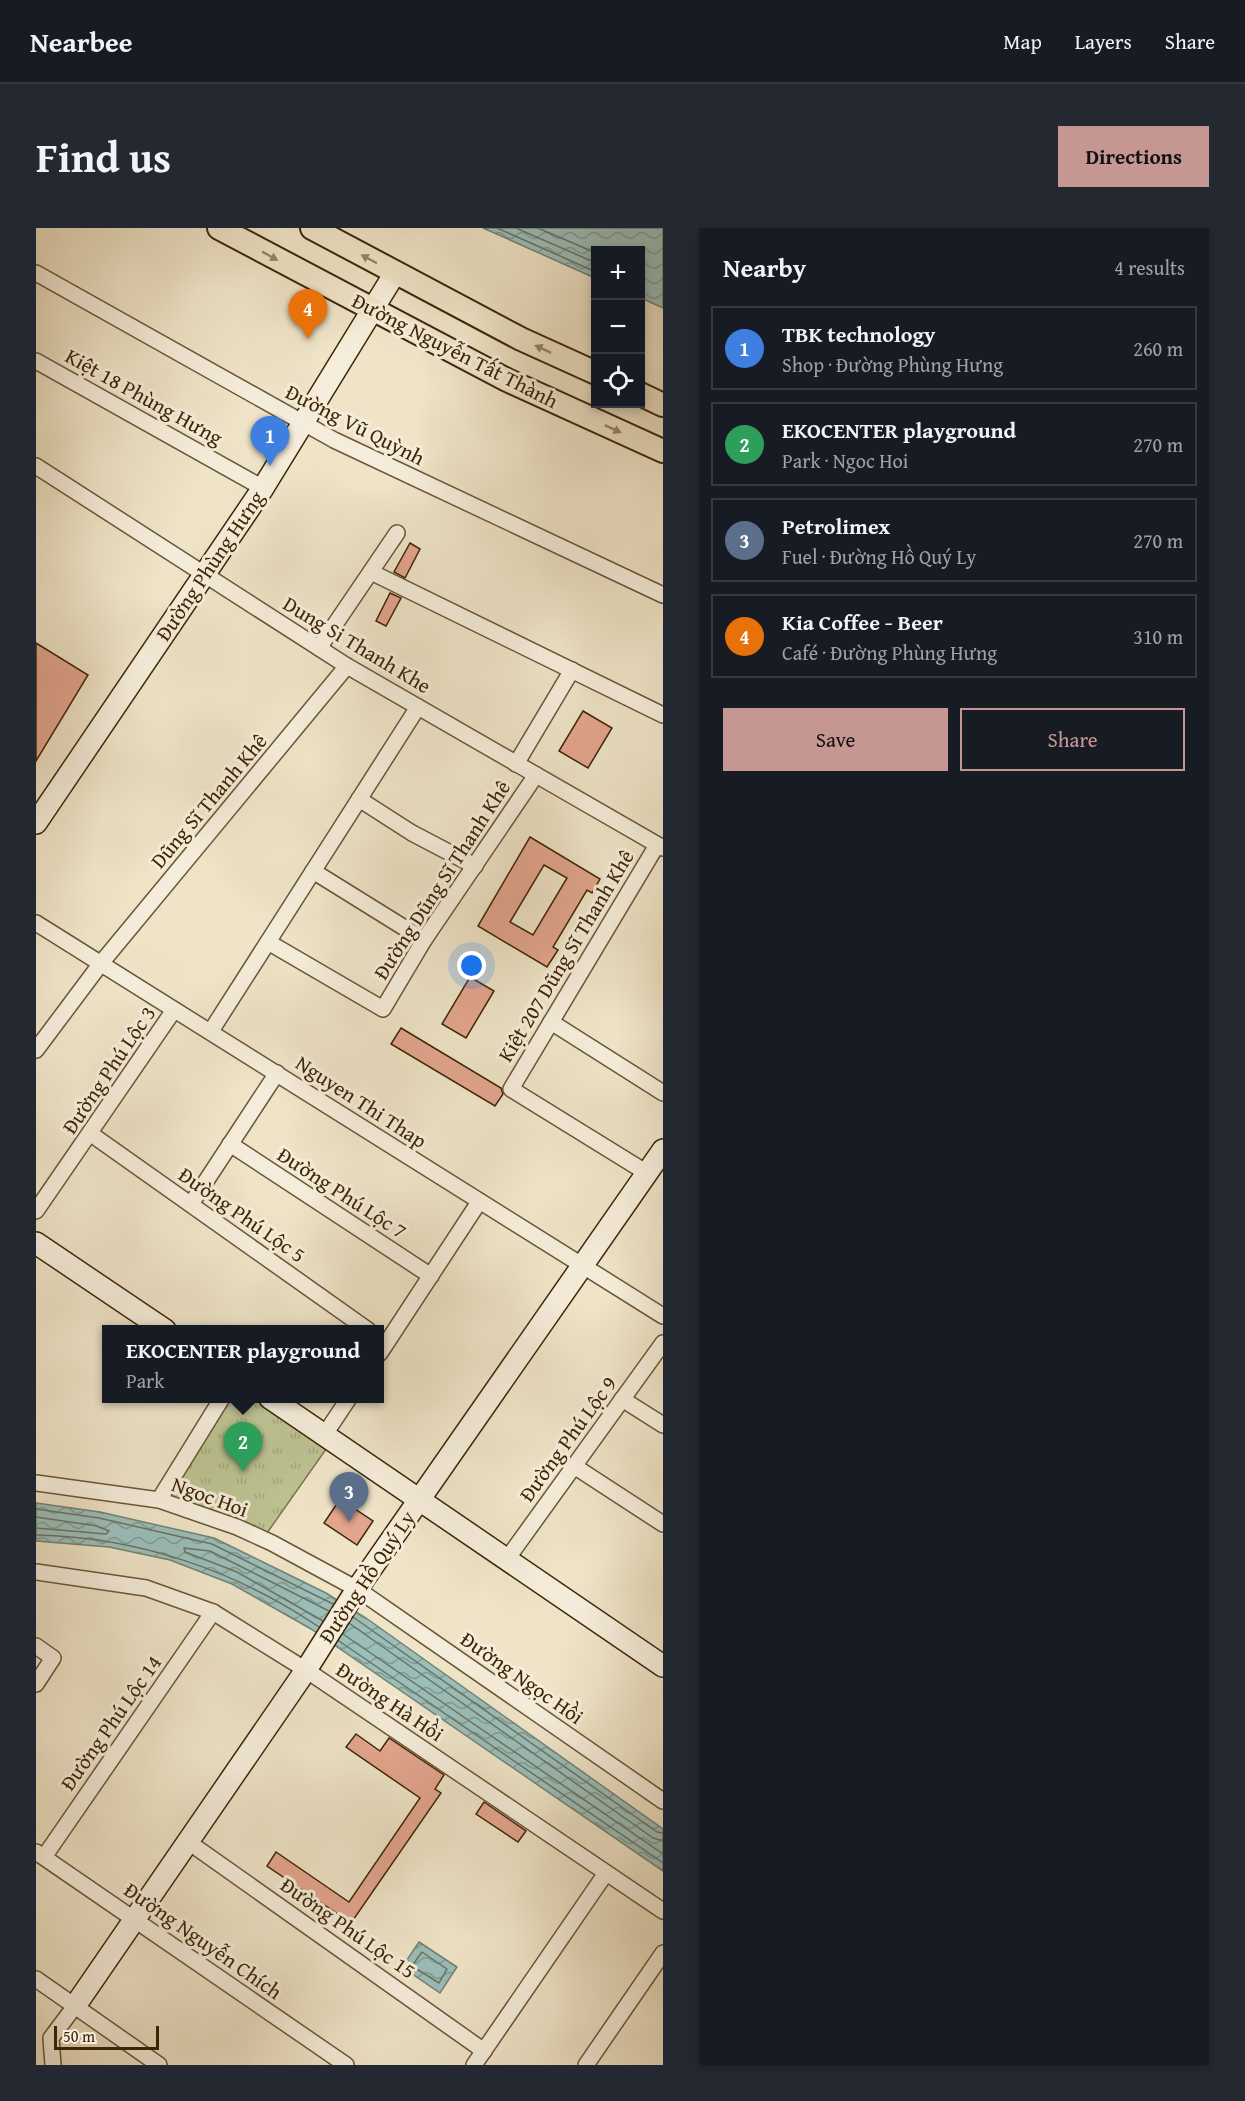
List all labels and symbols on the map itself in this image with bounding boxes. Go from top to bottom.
one-way arrow [262,251,279,261]
one-way arrow [360,254,377,264]
street label: Đường Nguyễn Tất Thành [347,285,564,416]
pin: 4 [288,290,328,339]
street label: Kiệt 18 Phùng Hưng [60,340,229,453]
one-way arrow [534,344,551,353]
street label: Đường Vũ Quỳnh [280,376,430,473]
pin: 1 [250,416,290,466]
one-way arrow [605,424,622,433]
street label: Đường Phùng Hưng [148,484,272,647]
street label: Dung Si Thanh Khe [277,588,437,701]
street label: Dũng Sĩ Thanh Khê [143,726,274,875]
street label: Đường Dũng Sĩ Thanh Khê [365,774,518,986]
street label: Kiệt 207 Dũng Sĩ Thanh Khê [490,844,641,1068]
your location [457,951,486,980]
street label: Đường Phú Lộc 3 [54,999,163,1140]
street label: Nguyen Thi Thap [290,1048,433,1156]
street label: Đường Phú Lộc 7 [272,1139,413,1246]
street label: Đường Phú Lộc 5 [173,1159,312,1270]
street label: Đường Phú Lộc 9 [511,1369,624,1508]
pin: 2 [224,1422,262,1472]
street label: Ngoc Hoi [168,1468,253,1525]
pin: 3 [330,1472,368,1522]
street label: Đường Hồ Quý Ly [311,1504,423,1649]
street label: Đường Ngọc Hồi [454,1624,590,1732]
street label: Đường Phú Lộc 14 [52,1649,169,1797]
street label: Đường Hà Hồi [330,1654,450,1749]
street label: Đường Phú Lộc 15 [274,1869,422,1986]
street label: Đường Nguyễn Chích [118,1874,289,2007]
scale bar [54,2023,159,2050]

